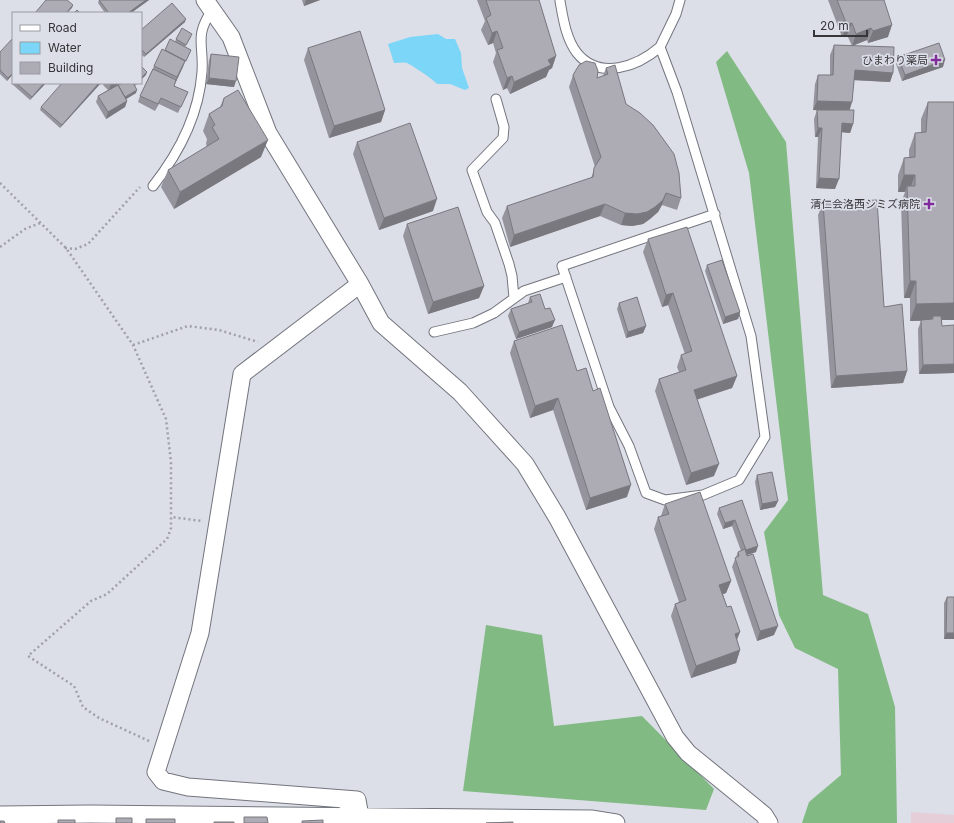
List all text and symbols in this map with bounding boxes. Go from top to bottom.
legend [12,12,142,84]
scale bar [814,12,867,38]
text: 20 m [820,18,849,33]
text: Road [48,20,77,35]
text: Water [48,40,82,55]
place label: ひまわり薬局 [862,53,928,67]
marker: ひまわり薬局 [931,55,941,65]
text: Building [48,60,93,75]
place label: 清仁会洛西シミズ病院 [810,197,920,211]
marker: 清仁会洛西シミズ病院 [923,198,935,210]

